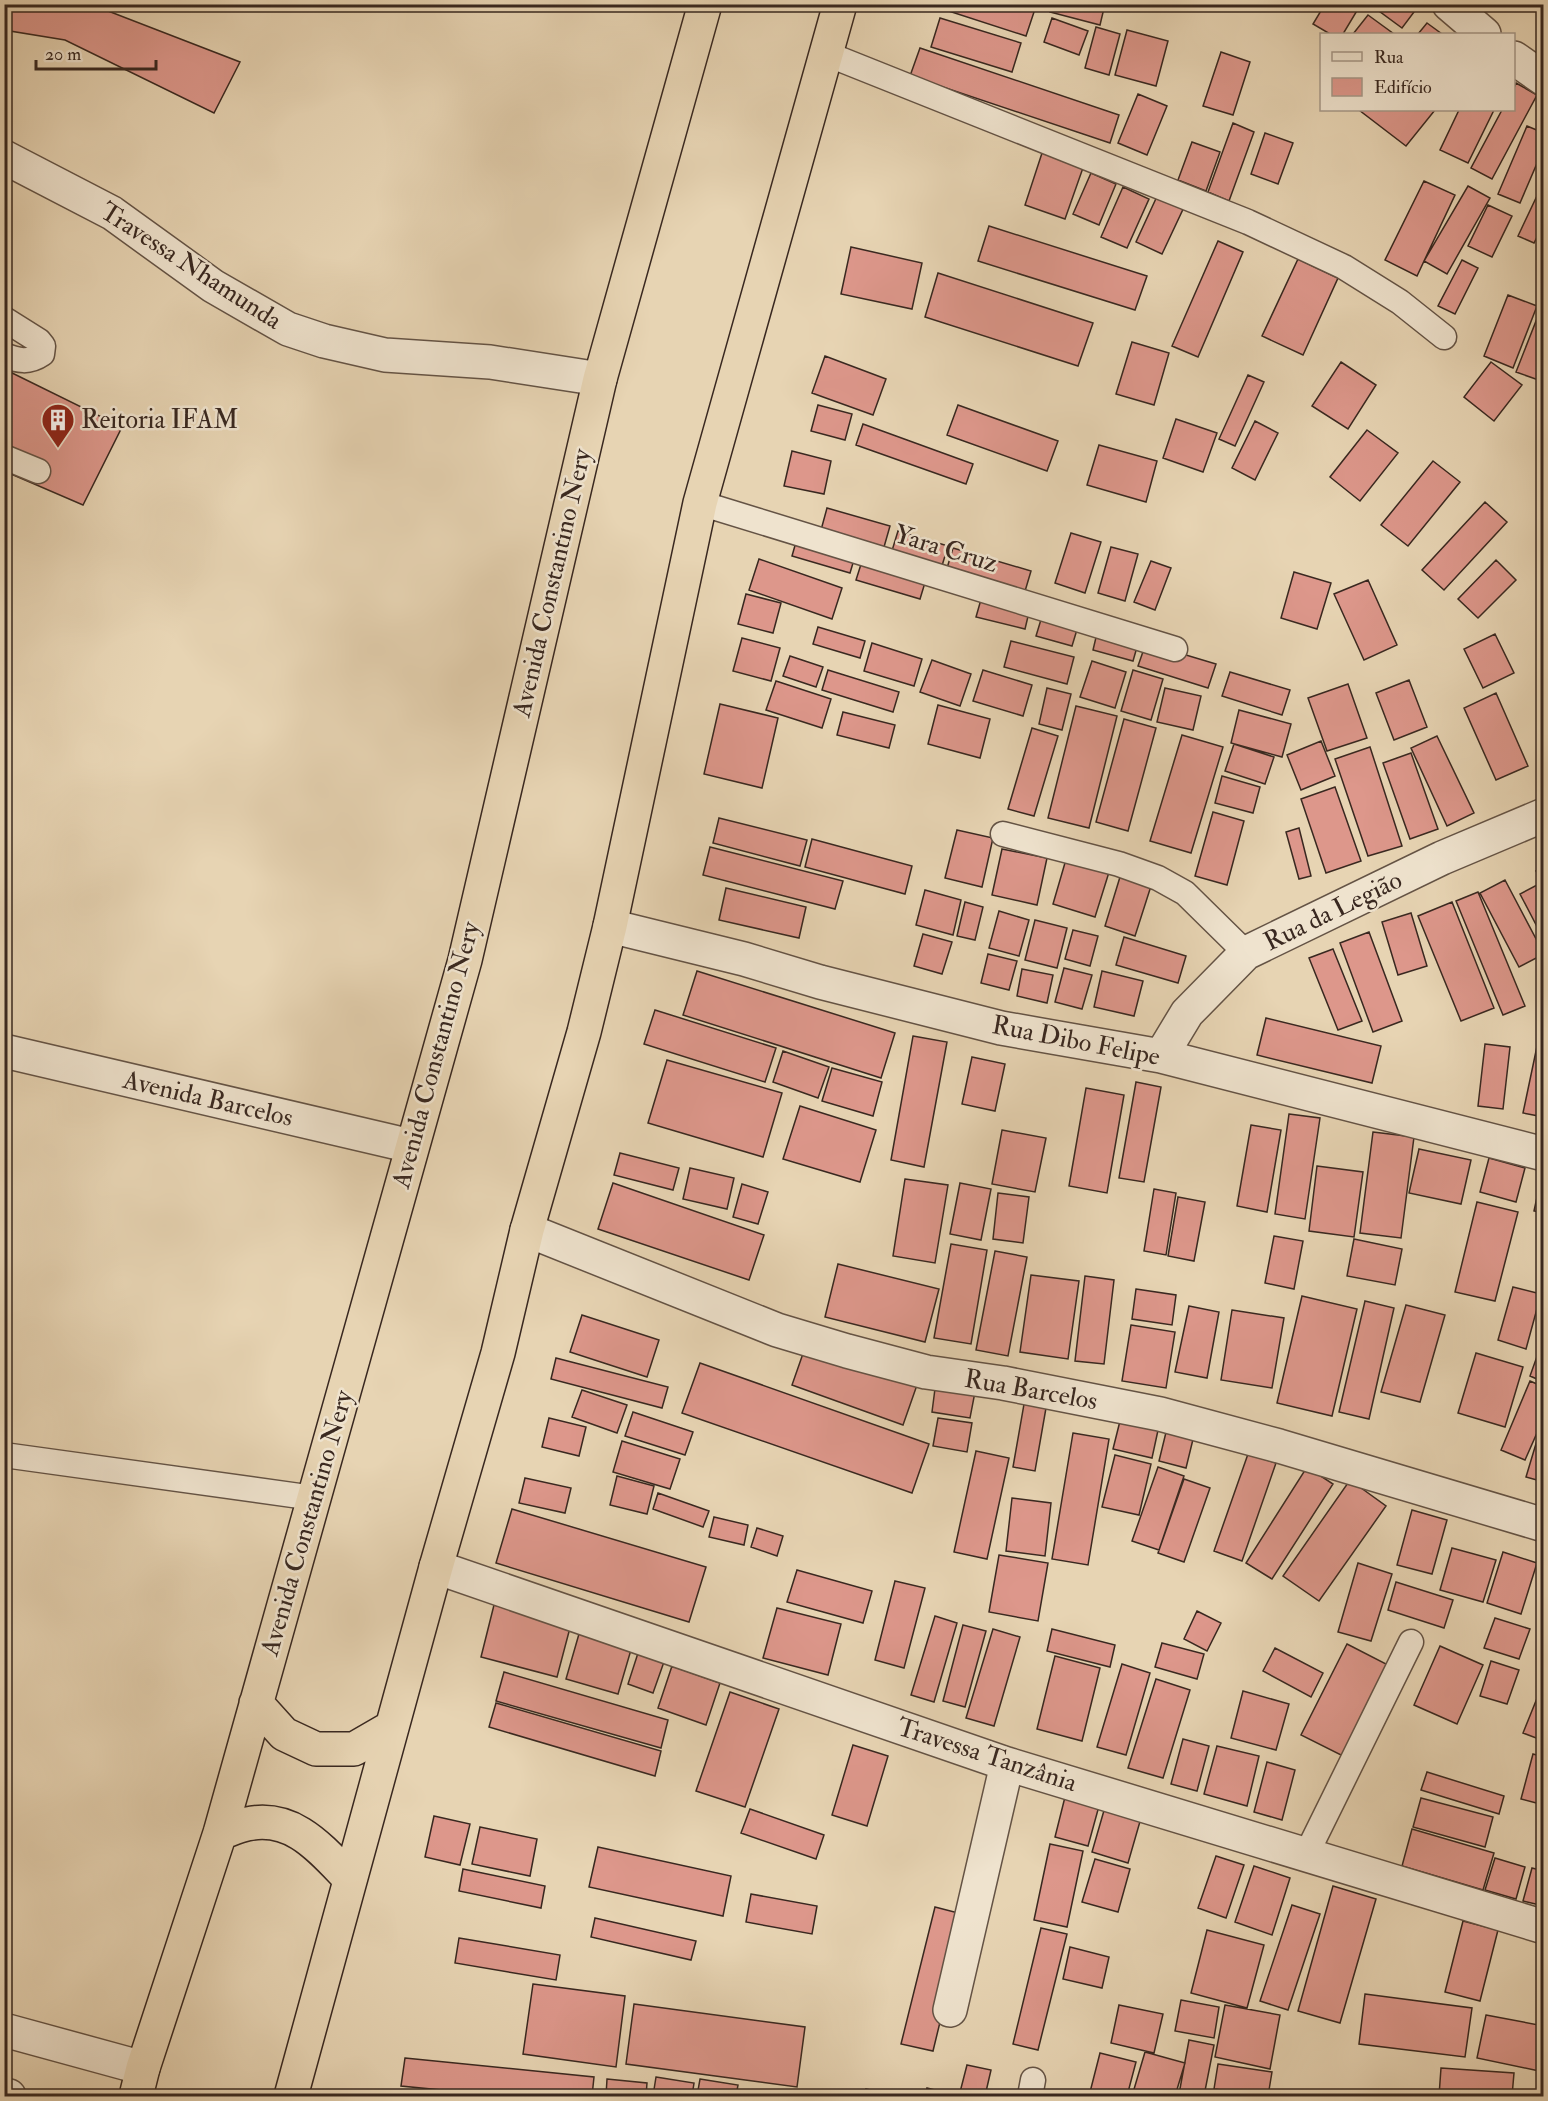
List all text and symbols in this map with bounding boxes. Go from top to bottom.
scale bar [36,33,156,71]
legend [1320,33,1515,111]
text: 20 m [45,43,81,66]
text: Rua [1374,46,1404,69]
text: Edifício [1374,76,1432,99]
street label: Travessa Nhamunda [94,195,288,337]
building icon: Reitoria IFAM [40,402,76,449]
place label: Reitoria IFAM [81,404,238,436]
street label: Avenida Constantino Nery [505,445,599,721]
street label: Yara Cruz [890,518,1002,580]
street label: Rua da Legião [1259,864,1407,958]
street label: Avenida Constantino Nery [385,918,487,1193]
street label: Rua Dibo Felipe [989,1009,1163,1074]
street label: Avenida Barcelos [119,1064,296,1134]
street label: Rua Barcelos [962,1363,1100,1417]
street label: Avenida Constantino Nery [254,1386,360,1660]
street label: Travessa Tanzânia [893,1711,1081,1799]

